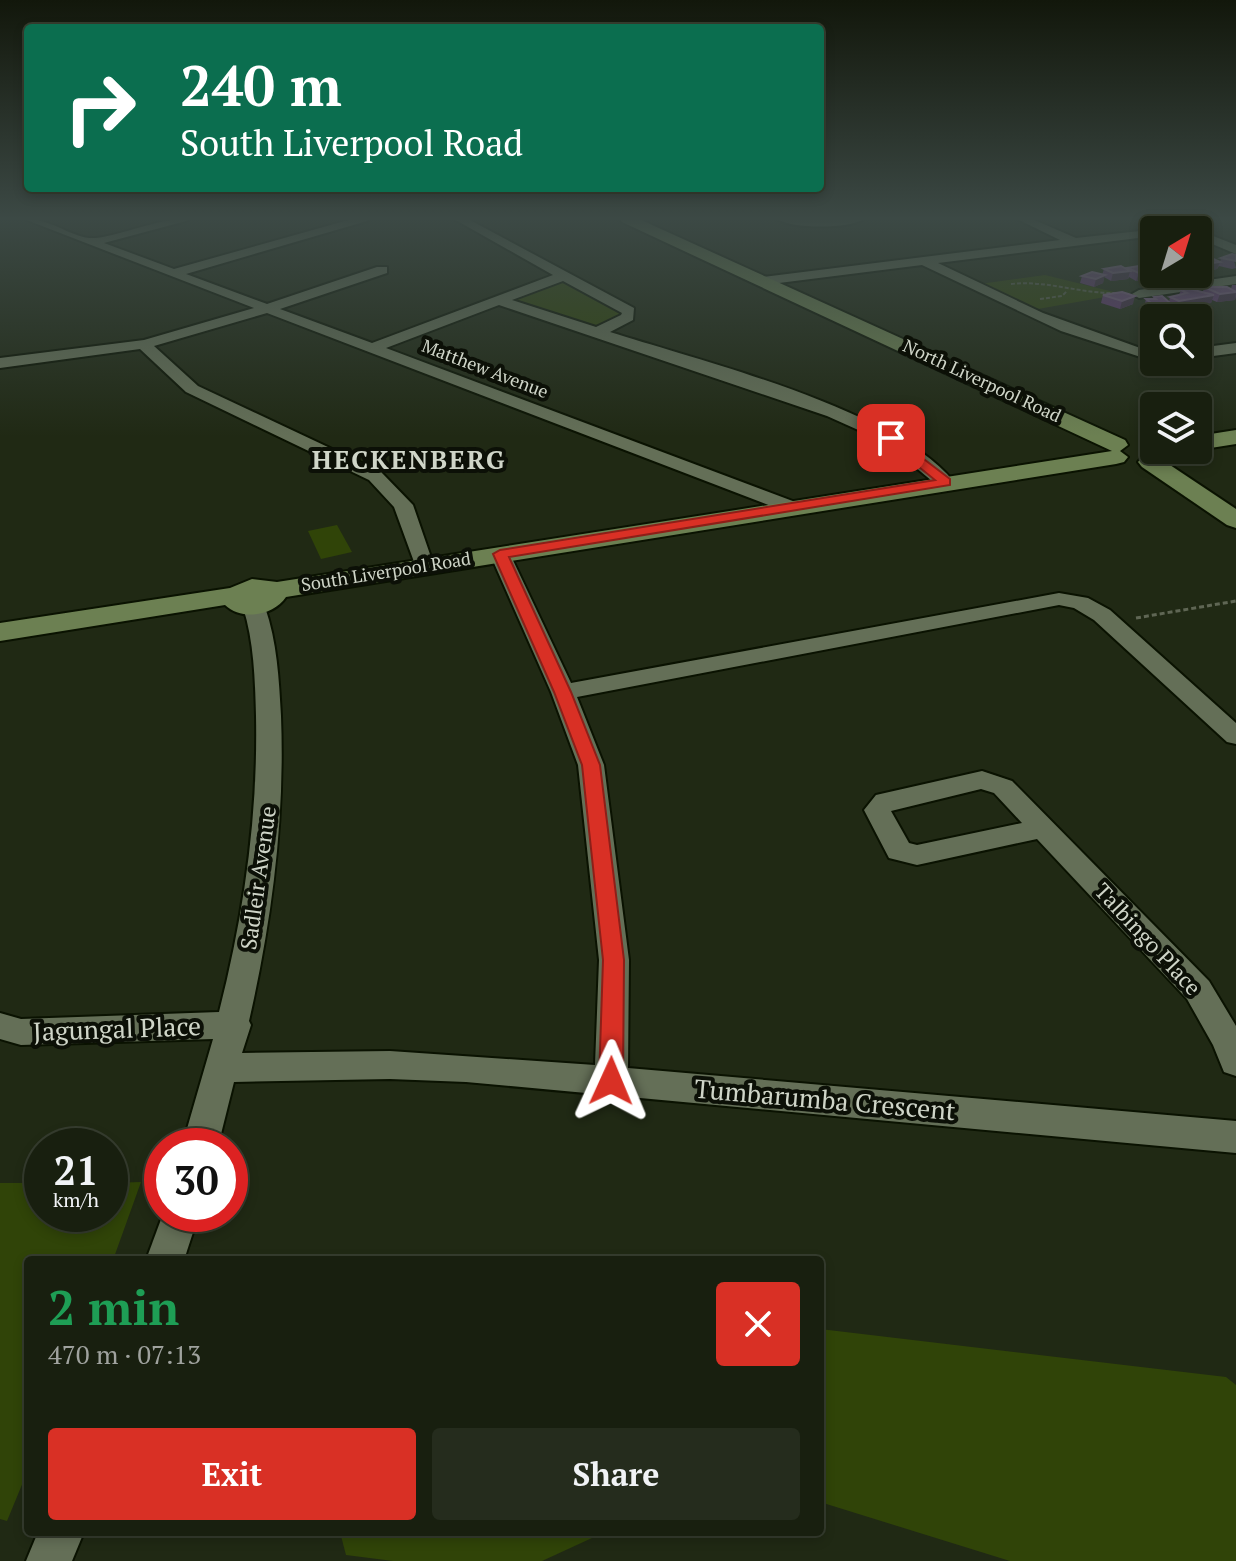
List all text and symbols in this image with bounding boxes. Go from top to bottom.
text: 240 m [180,48,342,122]
icon: right [48,56,152,160]
text: South Liverpool Road [180,119,523,166]
north arrow [1140,216,1212,288]
map controls [1140,216,1212,464]
button: search [1140,304,1212,376]
street label: Matthew Avenue [419,333,552,403]
street label: North Liverpool Road [900,333,1065,427]
button: layers [1140,392,1212,464]
pin [857,404,925,472]
icon: arrive [869,416,913,460]
district label: HECKENBERG [312,442,506,476]
street label: South Liverpool Road [299,546,473,596]
street label: Sadleir Avenue [233,804,282,952]
street label: Talbingo Place [1089,876,1208,1001]
street label: Jagungal Place [32,1008,202,1048]
position arrow [569,1039,653,1123]
street label: Tumbarumba Crescent [693,1071,957,1127]
speed limit sign: 30 [144,1128,248,1232]
text: 21 [53,1143,99,1196]
text: km/h [53,1186,99,1213]
text: 2 min [48,1275,179,1339]
button: close [716,1282,800,1366]
text: 470 m · 07:13 [48,1337,201,1371]
button: Exit [48,1428,416,1520]
button: Share [432,1428,800,1520]

